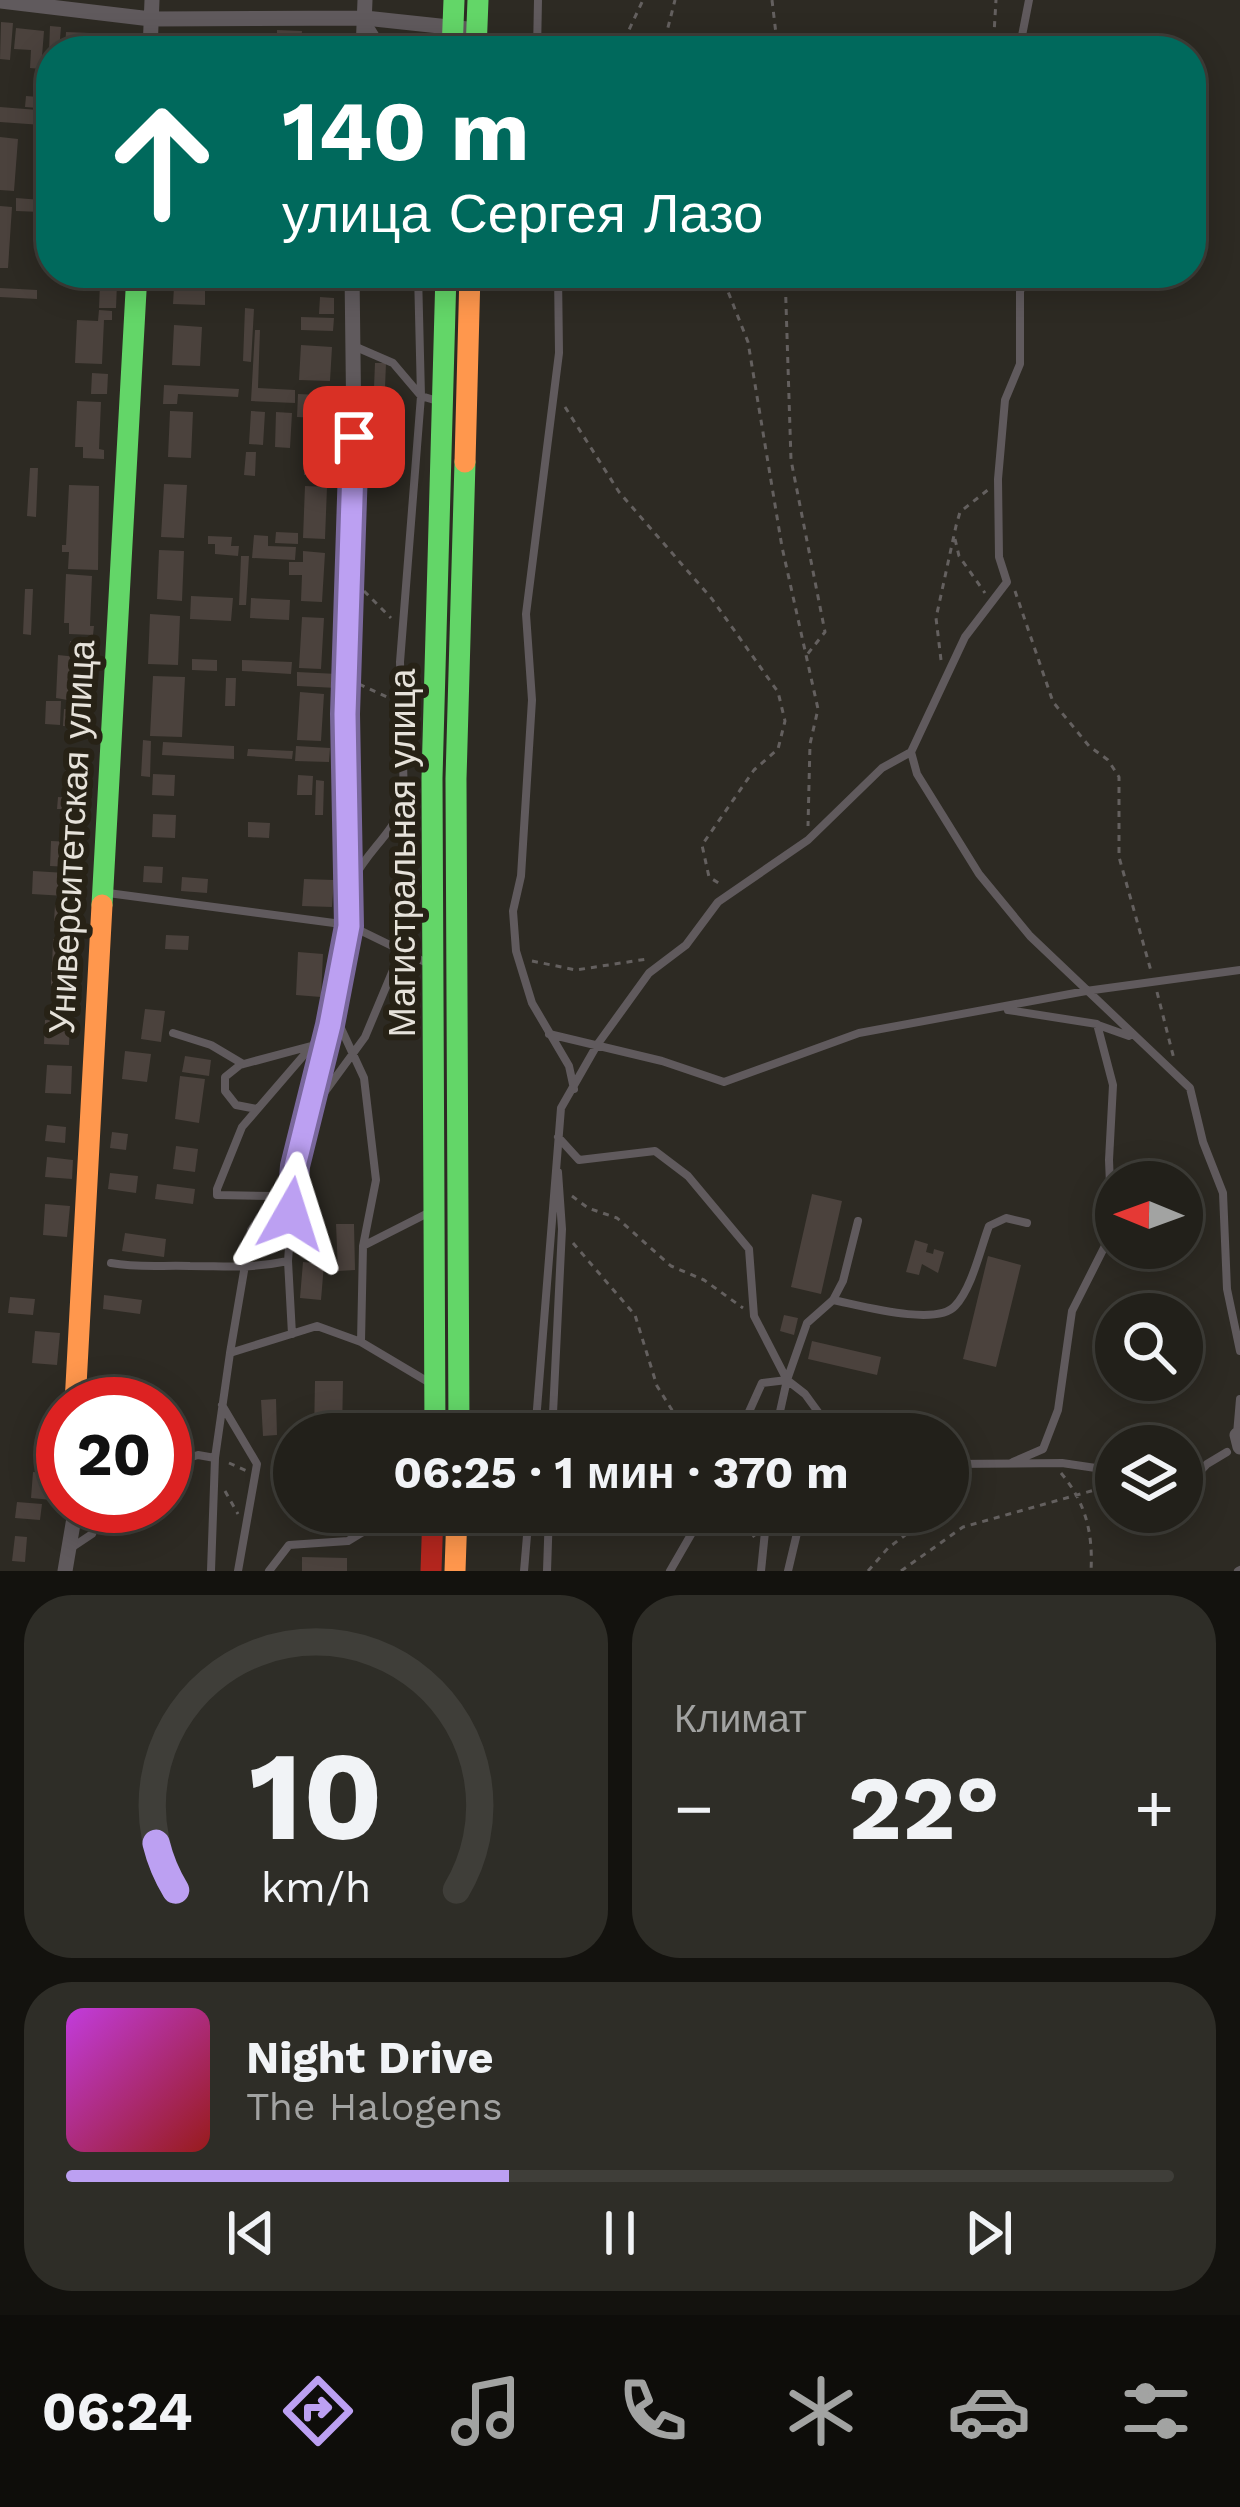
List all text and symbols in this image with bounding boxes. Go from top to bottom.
text: 140 m [282,82,530,180]
icon: ahead [84,84,240,240]
text: улица Сергея Лазо [282,182,763,245]
pin [303,386,405,488]
icon: arrive [321,404,387,470]
street label: Университетская улица [41,638,103,1035]
street label: Магистральная улица [382,668,424,1037]
position arrow [228,1151,354,1277]
north arrow [1095,1161,1203,1269]
map controls [1095,1161,1203,1533]
button: search [1095,1293,1203,1401]
speed limit sign: 20 [36,1377,192,1533]
button: layers [1095,1425,1203,1533]
text: 06:25 · 1 мин · 370 m [393,1446,849,1499]
text: Климат [674,1696,807,1741]
text: 10 [249,1723,383,1869]
text: 22° [848,1755,1000,1861]
text: − [674,1770,714,1847]
text: + [1134,1770,1174,1847]
text: km/h [261,1861,371,1911]
text: Night Drive [246,2031,494,2084]
text: The Halogens [246,2084,502,2129]
icon: previous [218,2200,284,2266]
icon: pause [587,2200,653,2266]
icon: next [956,2200,1022,2266]
icon: directions [276,2369,360,2453]
icon: music [444,2369,528,2453]
icon: phone [611,2369,695,2453]
icon: climate [779,2369,863,2453]
icon: car [947,2369,1031,2453]
icon: filters [1114,2369,1198,2453]
text: 06:24 [42,2380,193,2443]

